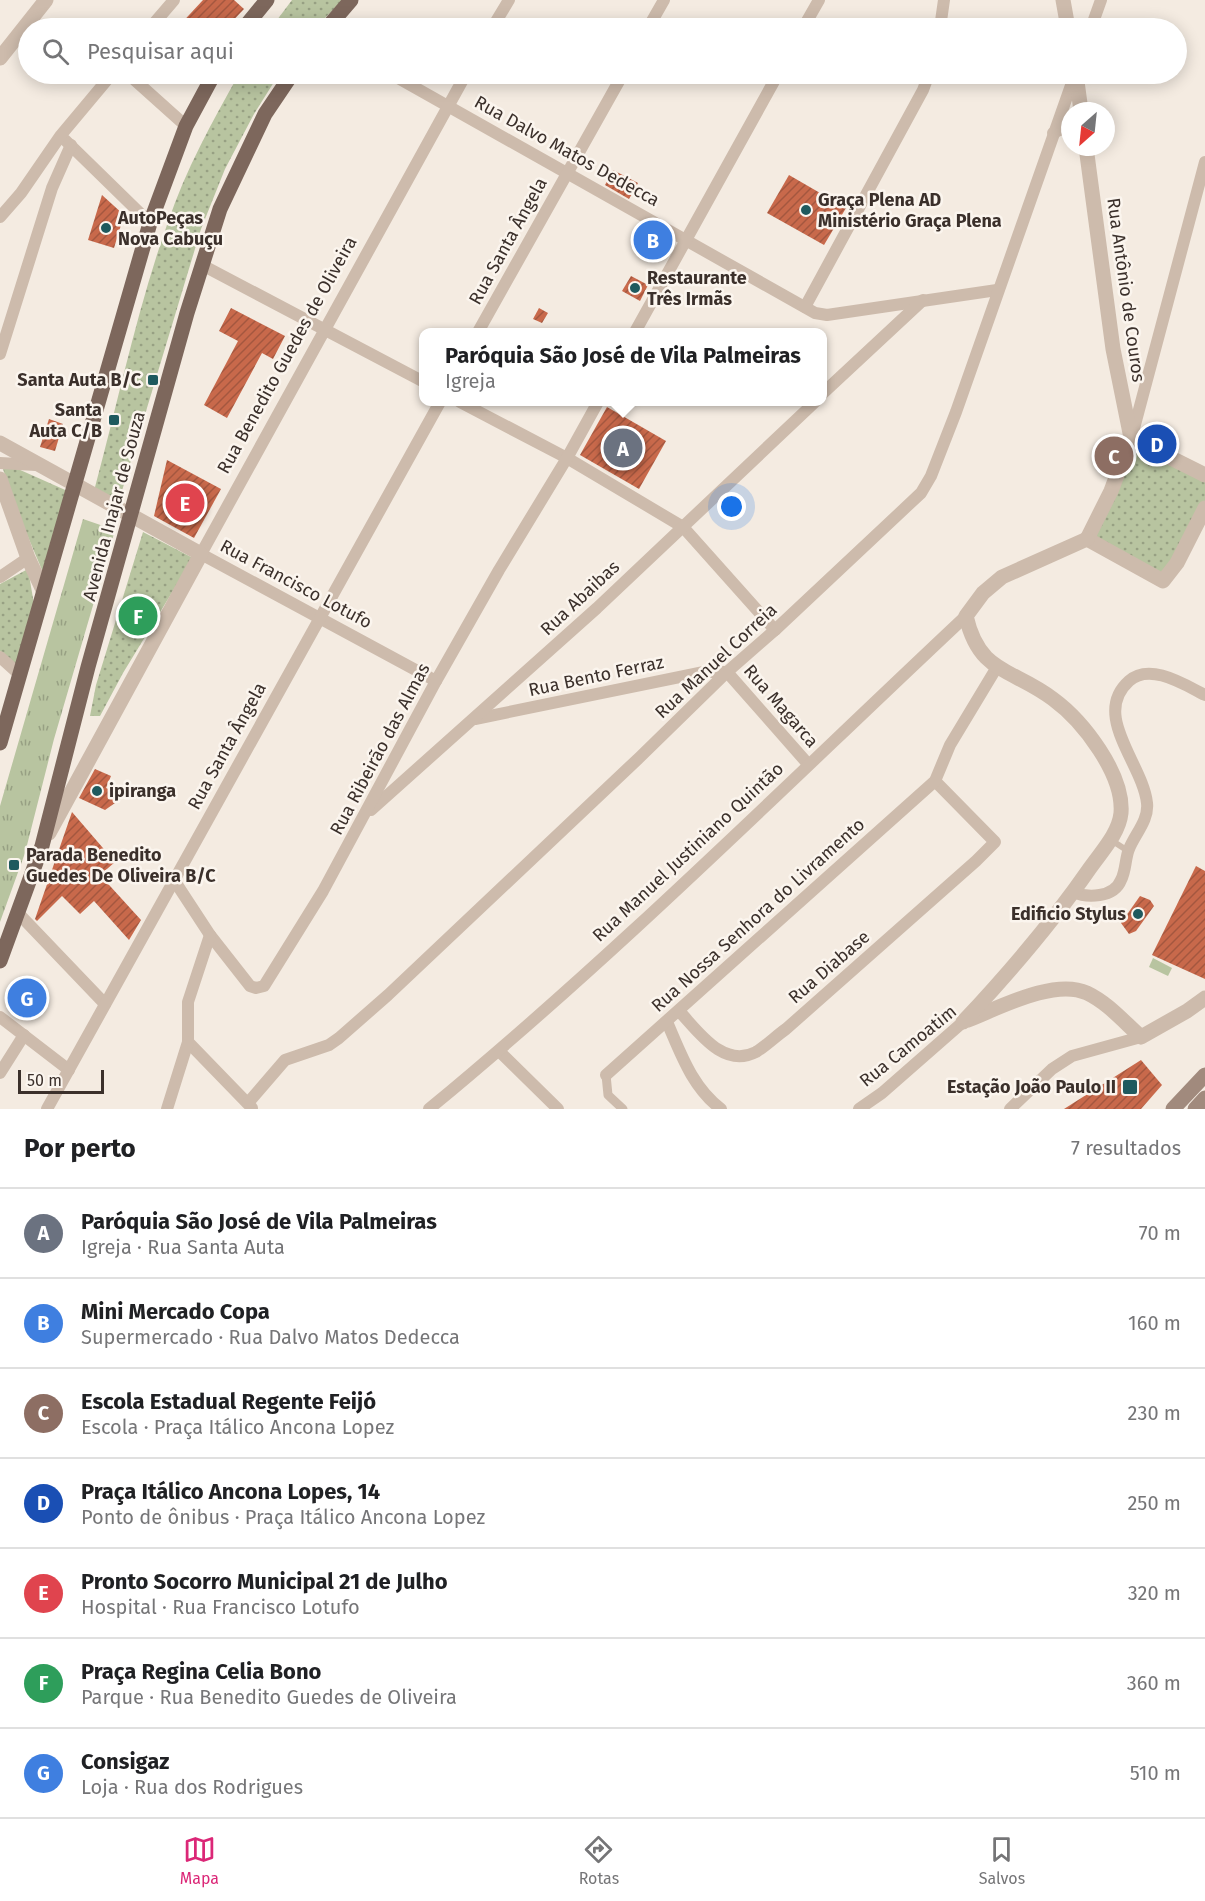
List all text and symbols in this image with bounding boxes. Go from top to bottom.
search box [18,18,1187,84]
icon: search [39,35,72,68]
text: Pesquisar aqui [87,38,234,65]
street label: Rua Dalvo Matos Dedecca [471,91,663,211]
north arrow [1061,102,1115,156]
street label: Rua Santa Ângela [464,174,552,308]
place label: Graça Plena AD Ministério Graça Plena [818,189,1002,232]
street label: Rua Antônio de Couros [1102,196,1150,384]
marker: Graça Plena AD Ministério Graça Plena [799,203,813,217]
place label: AutoPeças Nova Cabuçu [117,207,223,250]
pin: B [634,218,672,262]
marker: AutoPeças Nova Cabuçu [99,221,113,235]
street label: Rua Benedito Guedes de Oliveira [212,233,362,477]
place label: Restaurante Três Irmãs [647,267,747,310]
marker: Restaurante Três Irmãs [628,281,642,295]
popup [419,328,827,406]
text: Paróquia São José de Vila Palmeiras [445,342,801,369]
place label: Santa Auta B/C [17,369,142,391]
text: Igreja [445,369,496,393]
marker: Santa Auta B/C [146,373,160,387]
place label: Santa Auta C/B [28,399,102,442]
street label: Avenida Inajar de Souza [78,409,150,603]
marker: Santa Auta C/B [107,413,121,427]
pin: D [1138,422,1176,466]
pin: A [604,426,642,470]
pin: C [1094,434,1134,478]
pin: E [166,480,204,526]
your location [717,492,746,521]
street label: Rua Francisco Lotufo [216,535,376,633]
street label: Rua Abaibas [536,556,624,640]
pin: F [118,594,158,638]
street label: Rua Manuel Correia [650,599,782,723]
street label: Rua Bento Ferraz [526,651,666,701]
street label: Rua Ribeirão das Almas [325,659,435,839]
street label: Rua Magarca [739,660,823,752]
street label: Rua Santa Ângela [183,679,271,813]
street label: Rua Manuel Justiniano Quintão [588,758,788,946]
place label: ipiranga [109,780,176,802]
marker: ipiranga [90,784,104,798]
street label: Rua Nossa Senhora do Livramento [647,813,869,1017]
place label: Parada Benedito Guedes De Oliveira B/C [26,844,216,887]
marker: Parada Benedito Guedes De Oliveira B/C [7,858,21,872]
place label: Edificio Stylus [1011,903,1126,925]
marker: Edificio Stylus [1131,907,1145,921]
street label: Rua Diabase [784,926,874,1008]
pin: G [8,976,46,1020]
street label: Rua Camoatim [855,1000,961,1092]
scale bar [18,1067,104,1094]
text: 50 m [27,1071,62,1090]
place label: Estação João Paulo II [947,1076,1116,1098]
marker: Estação João Paulo II [1121,1078,1139,1096]
text: Por perto [24,1133,136,1164]
text: 7 resultados [1071,1136,1181,1160]
text: Paróquia São José de Vila Palmeiras [81,1208,437,1235]
text: A [38,1221,49,1245]
text: 70 m [1139,1221,1181,1245]
text: Igreja · Rua Santa Auta [81,1235,285,1259]
text: Mini Mercado Copa [81,1298,270,1325]
text: B [37,1311,50,1335]
text: 160 m [1128,1311,1181,1335]
text: Supermercado · Rua Dalvo Matos Dedecca [81,1325,460,1349]
text: Escola Estadual Regente Feijó [81,1388,376,1415]
text: C [38,1401,49,1425]
text: 230 m [1128,1401,1181,1425]
text: Escola · Praça Itálico Ancona Lopez [81,1415,394,1439]
text: Praça Itálico Ancona Lopes, 14 [81,1478,380,1505]
text: D [37,1491,50,1515]
text: 250 m [1127,1491,1181,1515]
text: Ponto de ônibus · Praça Itálico Ancona Lopez [81,1505,485,1529]
text: Pronto Socorro Municipal 21 de Julho [81,1568,448,1595]
text: E [38,1581,49,1605]
text: 320 m [1128,1581,1181,1605]
text: Hospital · Rua Francisco Lotufo [81,1595,360,1619]
text: Praça Regina Celia Bono [81,1658,321,1685]
text: F [39,1671,48,1695]
text: 360 m [1127,1671,1181,1695]
text: Parque · Rua Benedito Guedes de Oliveira [81,1685,457,1709]
text: Consigaz [81,1748,169,1775]
text: G [37,1761,50,1785]
text: 510 m [1130,1761,1181,1785]
text: Loja · Rua dos Rodrigues [81,1775,303,1799]
tab: Mapa [180,1833,219,1888]
tab: Rotas [579,1833,619,1888]
tab: Salvos [979,1833,1025,1888]

